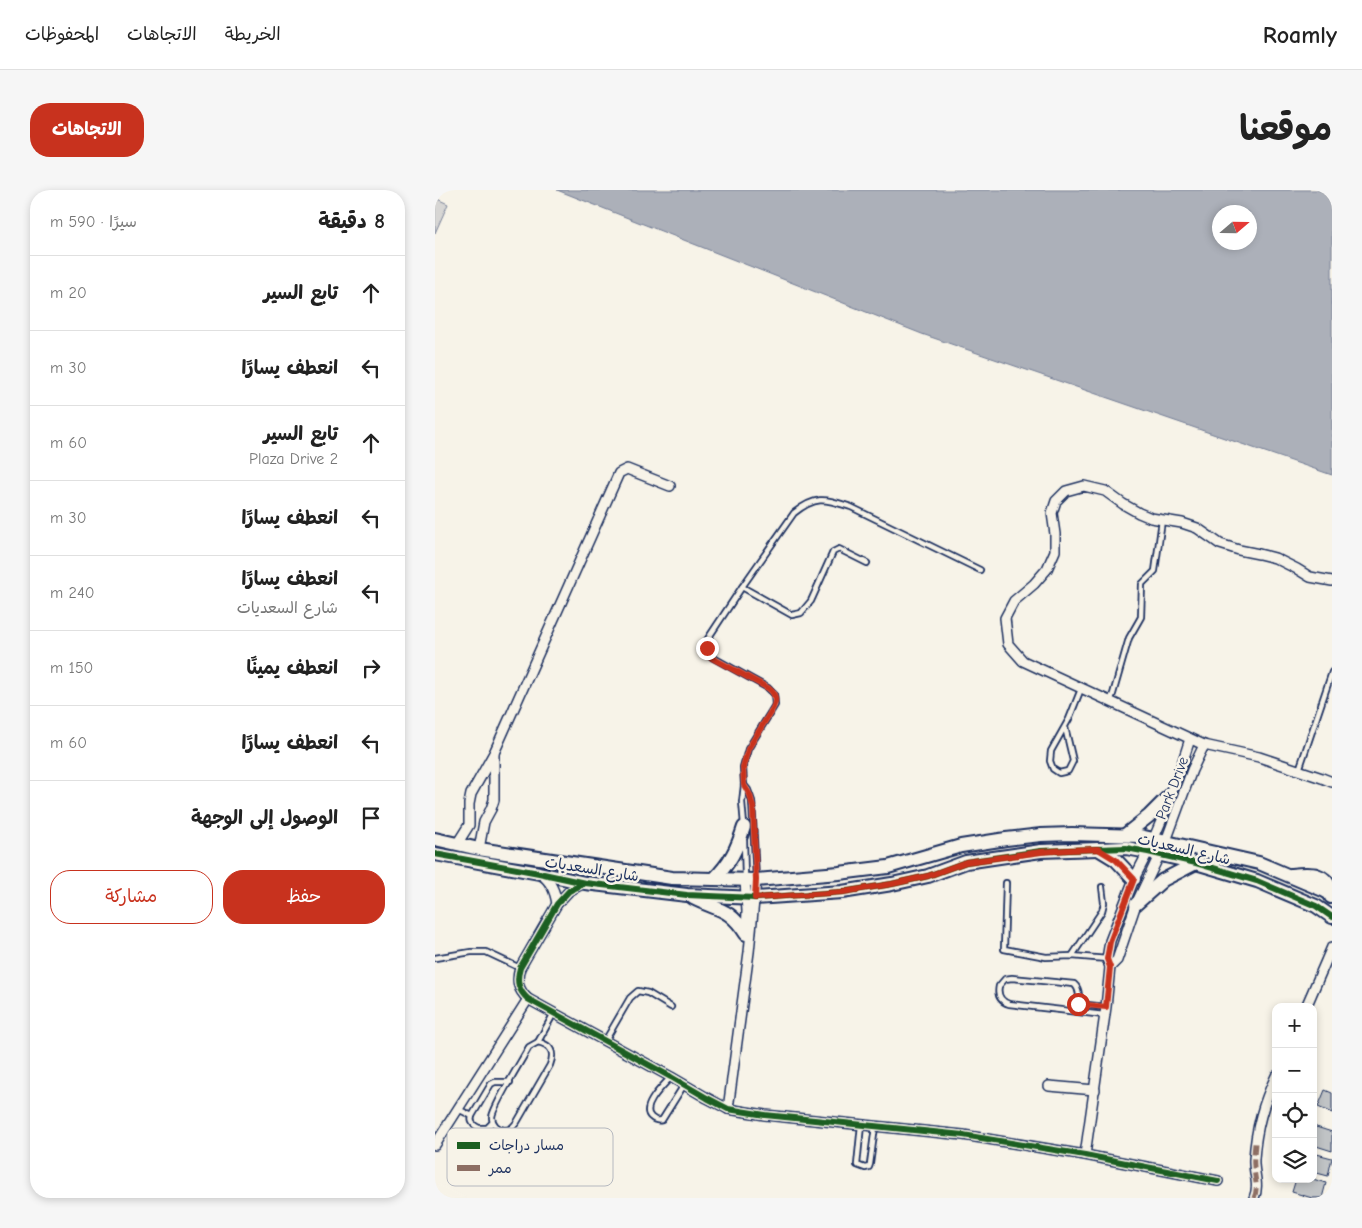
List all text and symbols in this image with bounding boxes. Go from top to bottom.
text: Roamly [1263,21,1337,49]
text: المحفوظات [25,24,99,45]
text: الاتجاهات [127,24,197,45]
text: الخريطة [225,24,281,45]
button: الاتجاهات [30,103,144,157]
text: موقعنا [1239,108,1332,149]
north arrow [1212,205,1257,250]
text: 8 دقيقة [318,209,385,233]
text: سيرًا · 590 m [50,213,137,231]
icon: ahead [357,279,385,307]
text: تابع السير [264,282,338,304]
text: 20 m [50,284,87,302]
icon: left [357,354,385,382]
text: انعطف يسارًا [241,357,338,379]
text: 30 m [50,359,86,377]
text: تابع السير [264,423,338,445]
icon: ahead [357,429,385,457]
text: 60 m [50,434,87,452]
text: Plaza Drive 2 [249,450,338,468]
icon: left [357,504,385,532]
text: انعطف يسارًا [241,507,338,529]
text: 30 m [50,509,86,527]
text: انعطف يسارًا [241,568,338,590]
icon: left [357,579,385,607]
text: 240 m [50,584,94,602]
text: شارع السعديات [237,599,338,617]
route end [696,637,719,660]
icon: right [357,654,385,682]
text: انعطف يمينًا [246,657,338,679]
text: 150 m [50,659,93,677]
icon: left [357,729,385,757]
text: انعطف يسارًا [241,732,338,754]
text: 60 m [50,734,87,752]
street label: Park Drive [1152,754,1192,822]
icon: arrive [357,804,385,832]
text: الوصول إلى الوجهة [191,807,338,829]
street label: شارع السعديات [1136,830,1232,869]
street label: شارع السعديات [544,853,640,886]
button: مشاركة [50,870,213,924]
button: حفظ [223,870,385,924]
route start [1067,993,1090,1016]
map controls [1272,1003,1317,1183]
button: + [1272,1003,1317,1048]
button: − [1272,1048,1317,1093]
button: locate [1272,1093,1317,1138]
legend [447,1128,613,1186]
text: مسار دراجات [489,1137,564,1154]
button: layers [1272,1138,1317,1183]
text: ممر [488,1160,512,1177]

